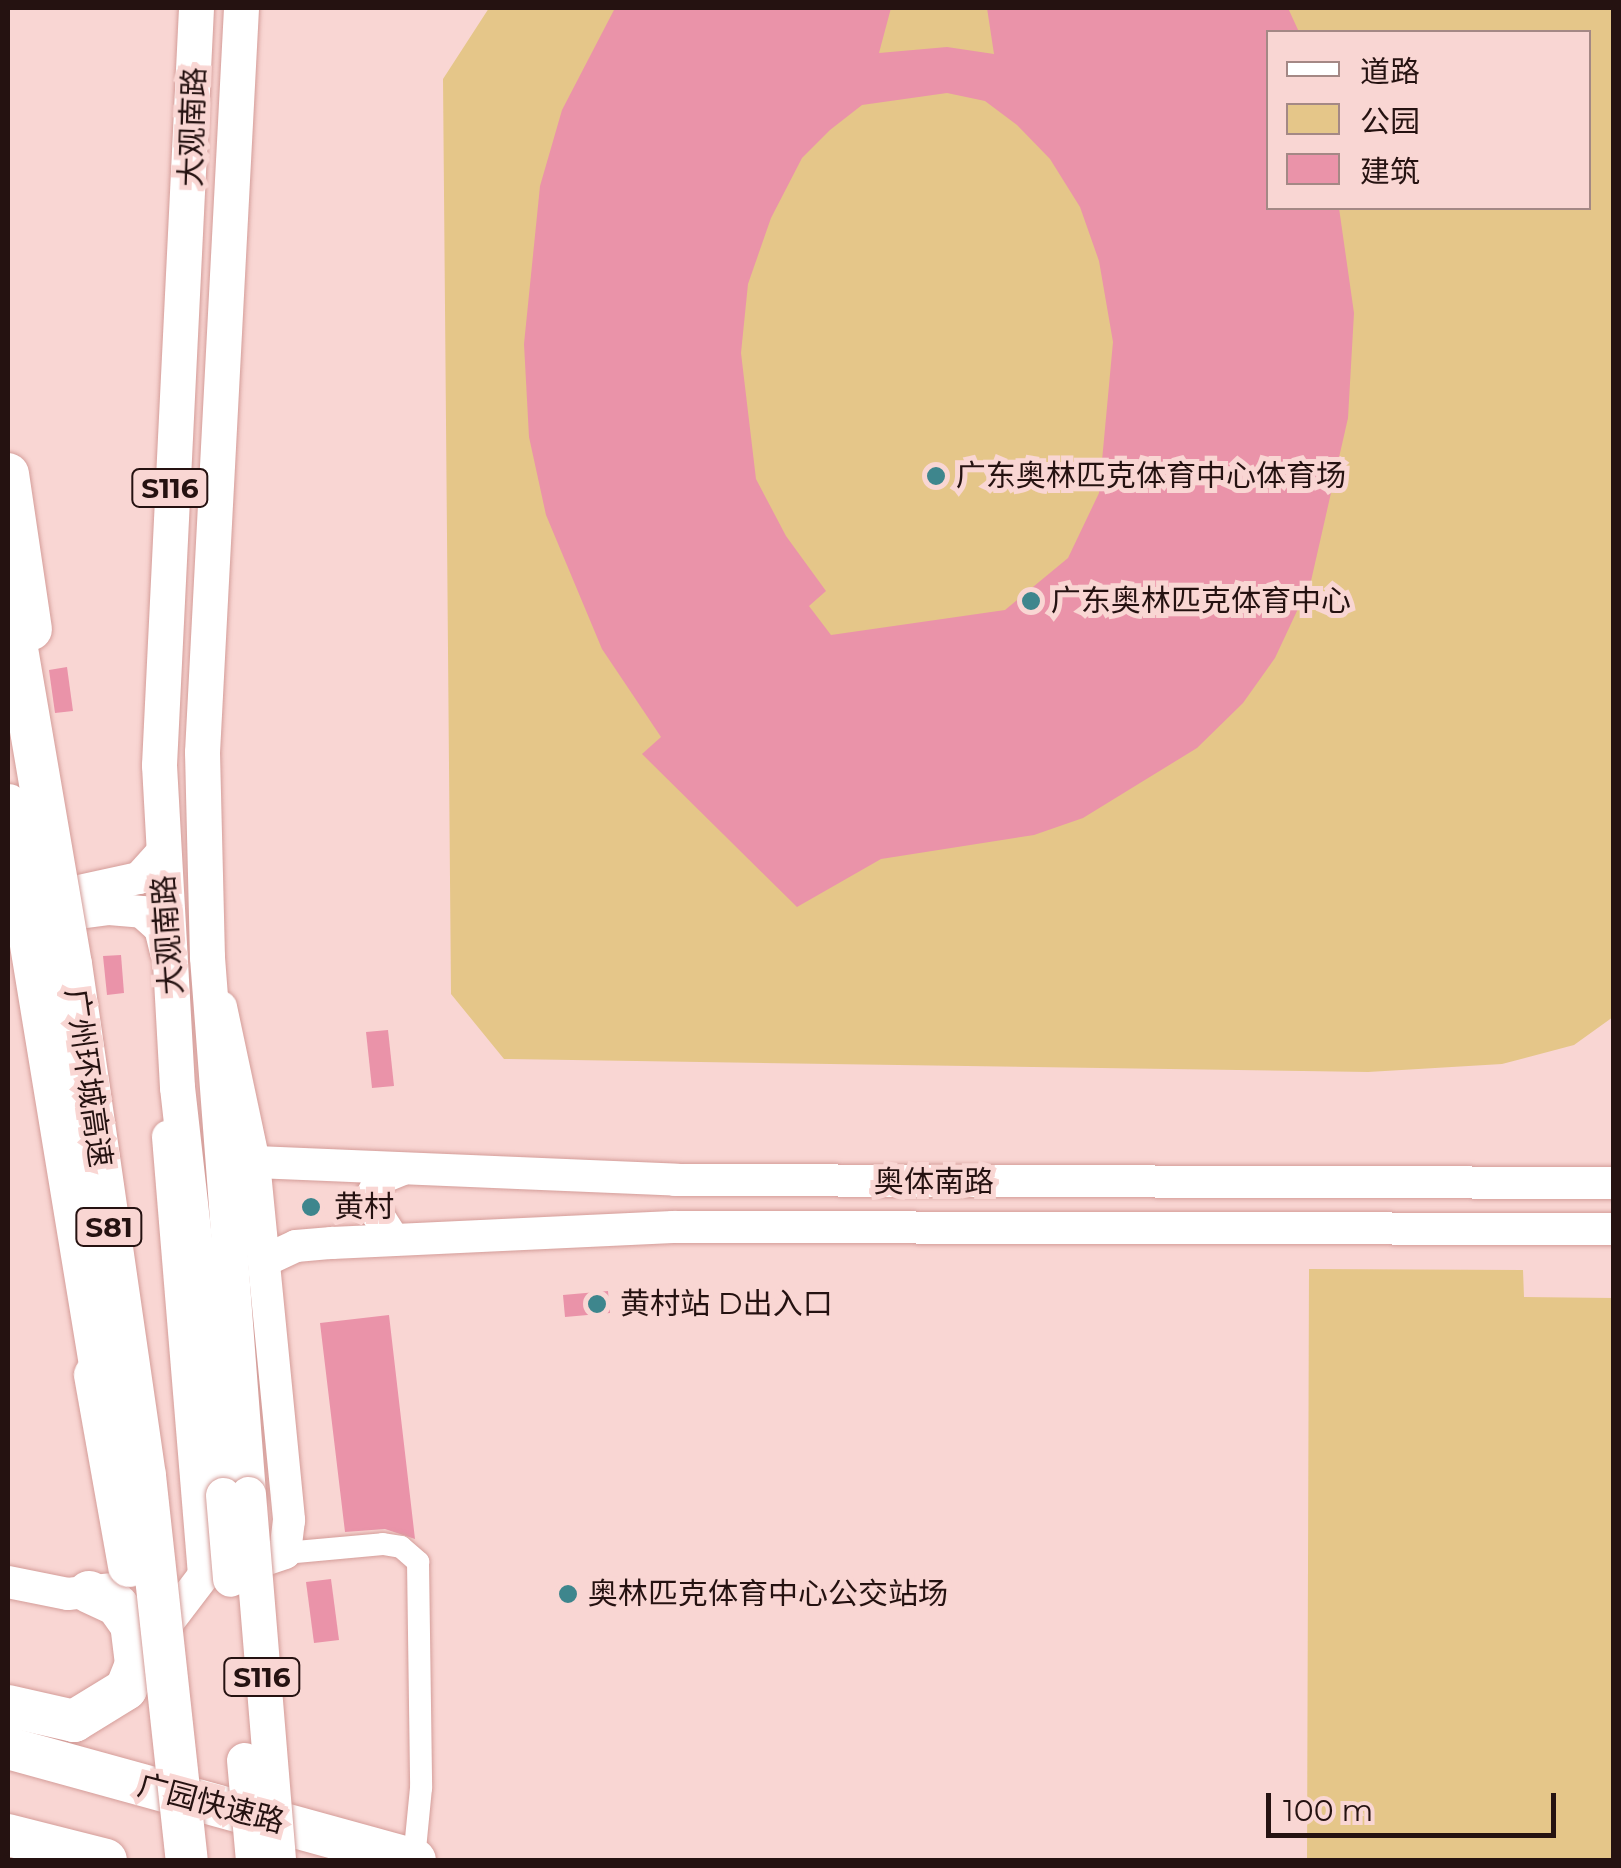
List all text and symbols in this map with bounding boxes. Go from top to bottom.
legend [1266,30,1591,210]
text: 道路 [1360,53,1420,90]
street label: 大观南路 [173,66,213,188]
text: 公园 [1360,103,1420,140]
text: 建筑 [1360,153,1420,190]
place label: 广东奥林匹克体育中心体育场 [956,458,1346,494]
road number: S116 [130,465,210,511]
marker: 广东奥林匹克体育中心体育场 [925,465,947,487]
place label: 广东奥林匹克体育中心 [1051,583,1351,619]
marker: 广东奥林匹克体育中心 [1020,590,1042,612]
street label: 大观南路 [146,874,190,996]
street label: 广州环城高速 [58,986,118,1170]
street label: 奥体南路 [874,1164,994,1200]
place label: 黄村 [334,1189,394,1225]
marker: 黄村 [298,1194,324,1220]
road number: S81 [74,1204,144,1250]
place label: 黄村站 D出入口 [620,1286,833,1322]
marker: 黄村站 D出入口 [584,1291,610,1317]
place label: 奥林匹克体育中心公交站场 [588,1576,948,1612]
marker: 奥林匹克体育中心公交站场 [557,1583,579,1605]
road number: S116 [222,1654,302,1700]
street label: 广园快速路 [134,1767,288,1841]
scale bar [1271,1773,1561,1835]
text: 100 m [1283,1792,1373,1829]

